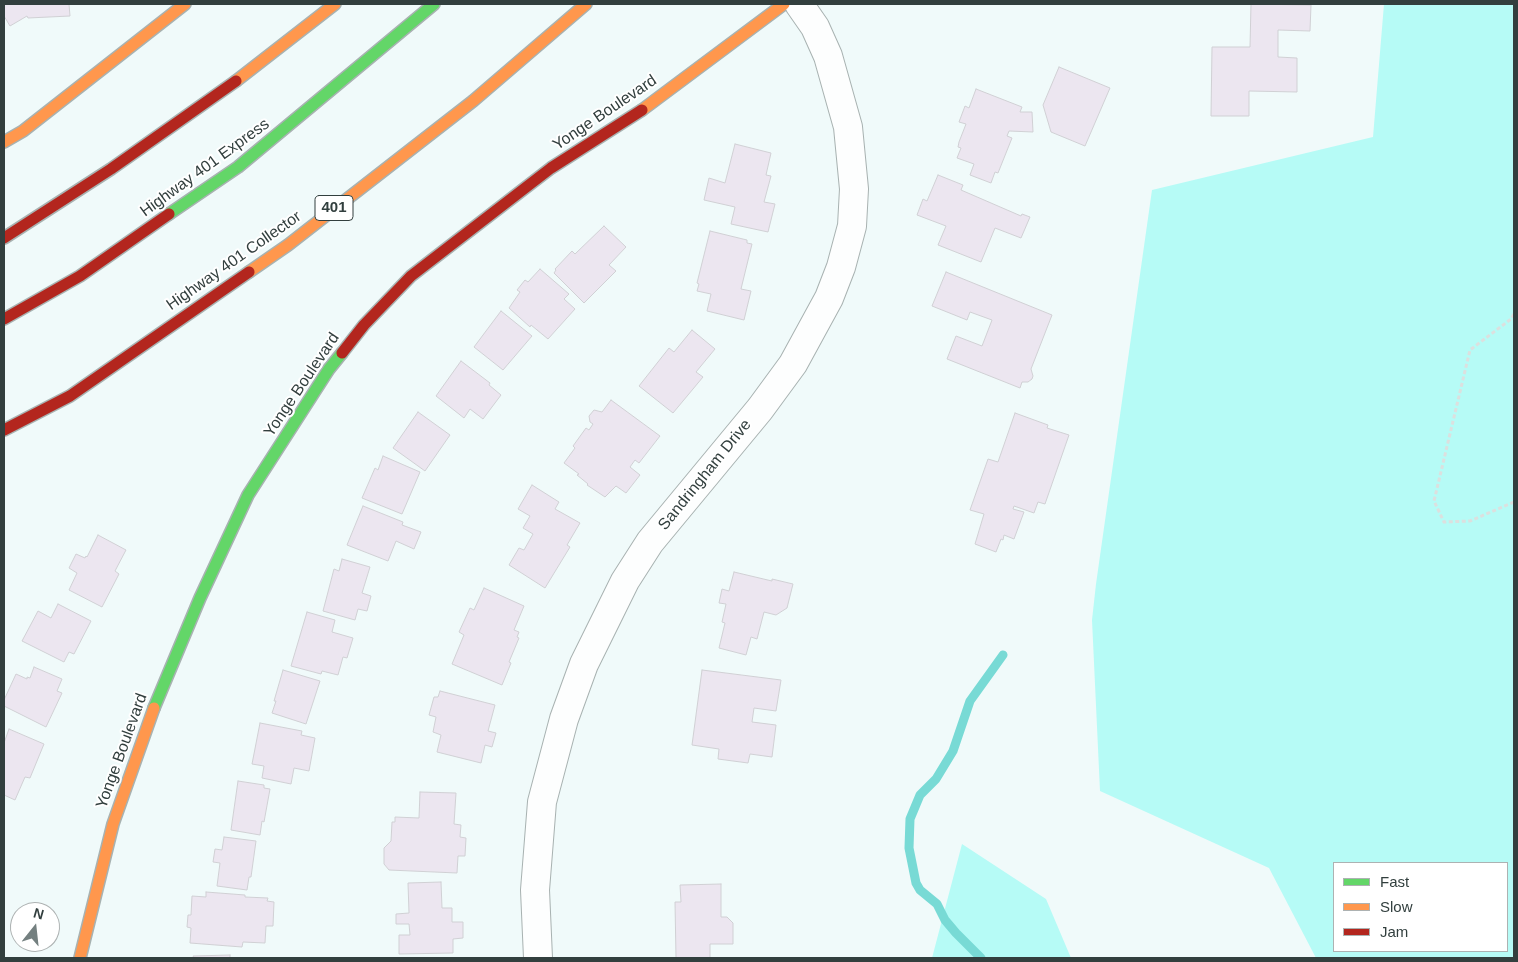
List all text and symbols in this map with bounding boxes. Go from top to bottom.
street label: Yonge Boulevard [549,71,661,155]
street label: Highway 401 Express [137,115,273,221]
road number: 401 [315,196,353,220]
street label: Highway 401 Collector [163,207,305,315]
street label: Yonge Boulevard [260,329,344,441]
street label: Sandringham Drive [654,416,756,534]
street label: Yonge Boulevard [92,691,152,811]
legend [1333,862,1508,952]
text: Fast [1380,873,1409,890]
text: Slow [1380,898,1413,915]
north arrow [10,902,60,952]
text: N [32,904,46,923]
text: Jam [1380,923,1408,940]

